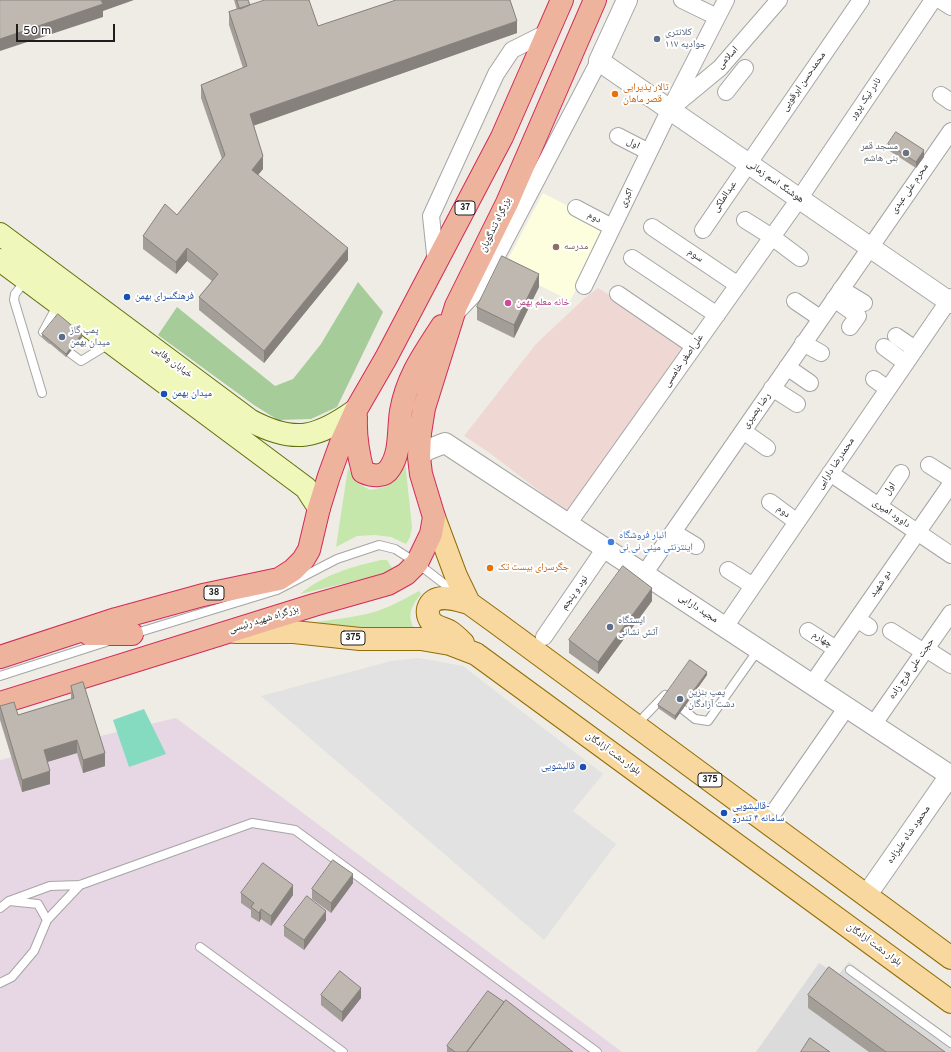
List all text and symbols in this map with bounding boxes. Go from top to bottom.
scale bar [18,16,117,42]
text: 50 m [23,23,51,39]
place label: کلانتری ۱۱۷ جوادیه [665,27,706,50]
marker: کلانتری ۱۱۷ جوادیه [652,34,662,44]
street label: اسلامی [715,44,741,72]
street label: محمدحسن ابرقویی [779,50,829,114]
street label: نادر نیک پرور [848,76,884,122]
place label: تالار پذیرایی قصر ماهان [623,82,669,106]
marker: تالار پذیرایی قصر ماهان [610,89,620,99]
street label: اول [624,136,642,152]
place label: مسجد قمر بنی هاشم [861,141,898,164]
marker: مسجد قمر بنی هاشم [901,148,911,158]
street label: هوشنگ اسم زمانی [744,158,806,206]
street label: محرم علی عبدی [888,162,932,216]
street label: عبدالملکی [710,179,740,215]
street label: اکبری [617,187,637,209]
street label: بزرگراه تندگویان [478,196,514,254]
road number: 37 [455,201,475,215]
street label: دوم [585,209,603,227]
place label: مدرسه [564,241,588,253]
marker: مدرسه [551,242,561,252]
street label: سوم [685,247,705,265]
place label: فرهنگسرای بهمن [135,291,194,303]
marker: فرهنگسرای بهمن [122,292,132,302]
place label: خانه معلم بهمن [516,297,570,309]
marker: خانه معلم بهمن [503,298,513,308]
place label: پمپ گاز میدان بهمن [70,325,110,348]
marker: پمپ گاز میدان بهمن [57,332,67,342]
street label: علی‌اصغر خامسی [661,332,707,390]
street label: خیابان وفایی [149,343,195,381]
place label: میدان بهمن [172,388,212,400]
marker: میدان بهمن [159,389,169,399]
street label: رضا بصیری [740,391,774,431]
street label: محمدرضا دارایی [814,436,858,492]
street label: اول [881,480,899,498]
street label: داوود امیری [870,497,912,531]
street label: دوم [774,503,792,521]
place label: انبار فروشگاه اینترنتی مینی نی نی [619,530,693,554]
marker: انبار فروشگاه اینترنتی مینی نی نی [606,537,616,547]
place label: جگرسرای بیست تک [498,562,569,574]
marker: جگرسرای بیست تک [485,563,495,573]
street label: دو شهید [868,568,894,600]
street label: نود و پنجم [559,573,591,613]
road number: 38 [204,586,224,600]
street label: مجید دارابی [676,592,720,626]
street label: بزرگراه شهید رئیسی [228,604,300,636]
place label: ایستگاه آتش نشانی [618,615,658,638]
marker: ایستگاه آتش نشانی [605,622,615,632]
street label: چهارم [810,629,834,651]
road number: 375 [341,631,365,645]
street label: حجت علی فرج زاده [887,636,937,702]
place label: پمپ بنزین دشت آزادگان [688,687,735,710]
marker: پمپ بنزین دشت آزادگان [675,694,685,704]
street label: بلوار دشت آزادگان [583,730,643,778]
place label: قالیشویی [541,761,575,773]
marker: قالیشویی [578,762,588,772]
road number: 375 [698,773,722,787]
place label: قالیشویی- سامانه ۴ تندرو [732,801,784,824]
street label: محمود شاه علیزاده [885,804,933,866]
marker: قالیشویی- سامانه ۴ تندرو [719,808,729,818]
street label: بلوار دشت آزادگان [844,921,904,969]

